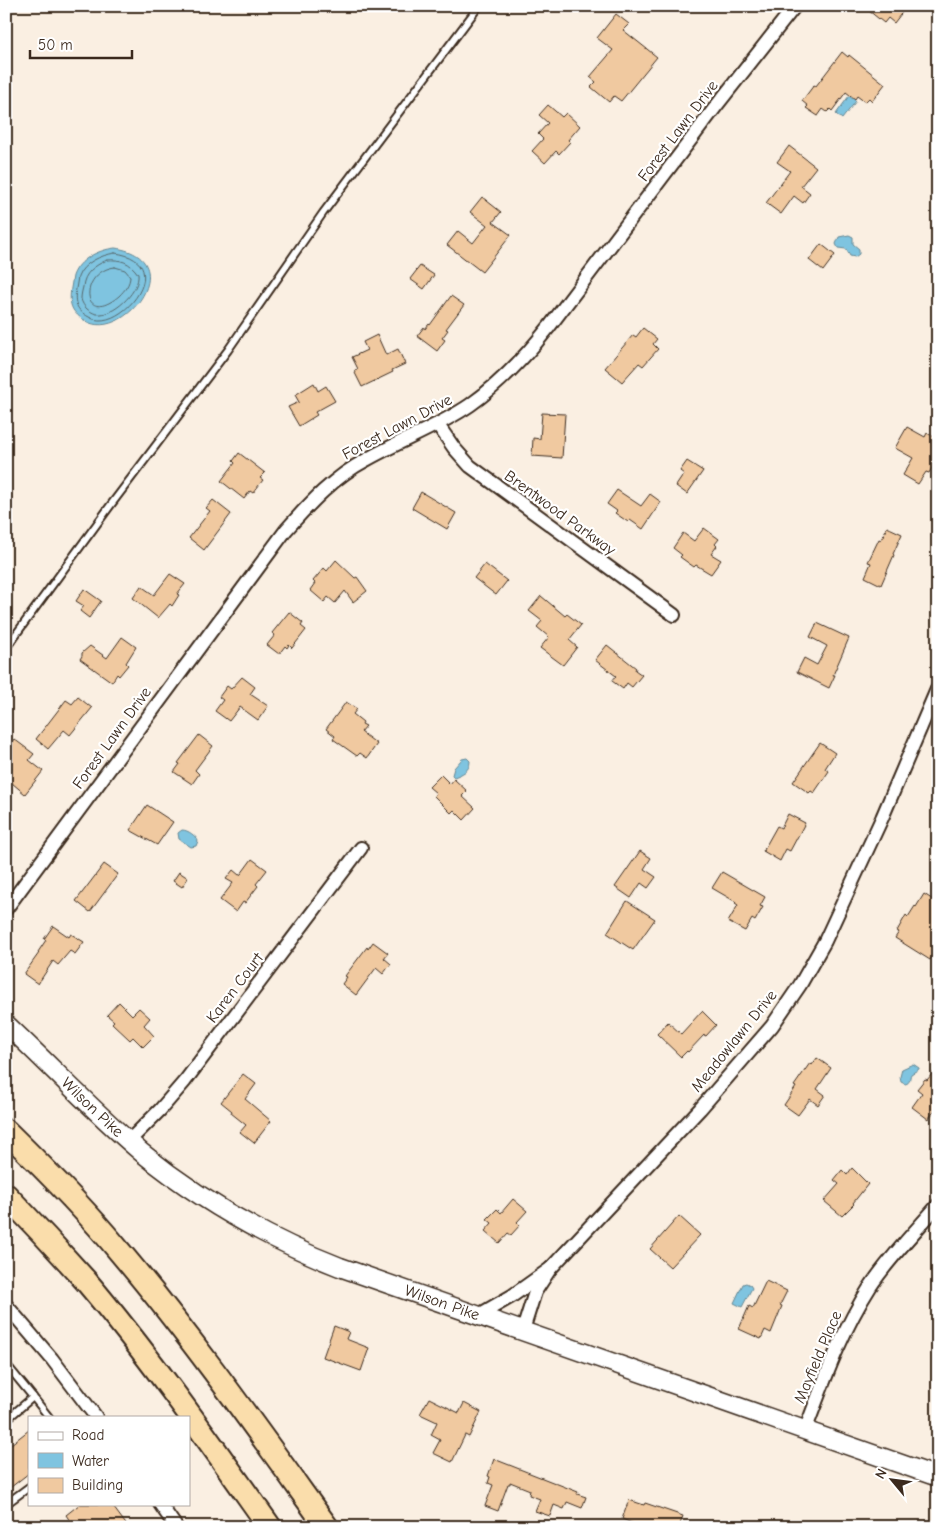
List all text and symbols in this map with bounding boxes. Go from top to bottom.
scale bar [30,28,132,60]
text: 50 m [38,36,73,54]
street label: Forest Lawn Drive [634,77,722,185]
street label: Forest Lawn Drive [339,391,455,463]
street label: Brentwood Parkway [501,467,620,560]
street label: Forest Lawn Drive [69,684,155,792]
street label: Karen Court [203,949,267,1027]
street label: Meadowlawn Drive [687,986,781,1096]
street label: Wilson Pike [58,1074,127,1141]
street label: Wilson Pike [402,1281,482,1324]
street label: Mayfield Place [790,1308,846,1406]
legend [28,1416,190,1506]
text: Road [72,1426,104,1444]
text: Water [72,1452,109,1470]
north arrow [866,1456,916,1506]
text: N [871,1466,891,1482]
text: Building [72,1476,123,1494]

